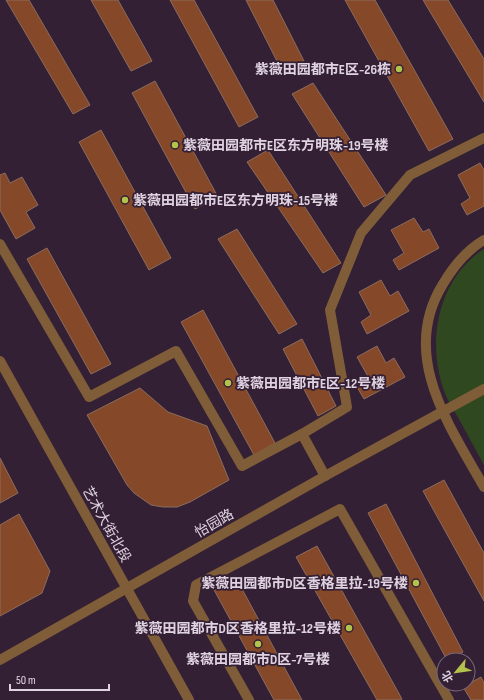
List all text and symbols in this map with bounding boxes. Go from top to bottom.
place label: 紫薇田园都市E区-26栋 [255,61,391,78]
marker: 紫薇田园都市E区-26栋 [394,64,404,74]
place label: 紫薇田园都市E区东方明珠-19号楼 [183,137,389,154]
marker: 紫薇田园都市E区东方明珠-19号楼 [170,140,180,150]
place label: 紫薇田园都市E区东方明珠-15号楼 [133,192,338,209]
marker: 紫薇田园都市E区东方明珠-15号楼 [120,195,130,205]
place label: 紫薇田园都市E区-12号楼 [236,375,385,392]
marker: 紫薇田园都市E区-12号楼 [223,378,233,388]
street label: 艺术大街北段 [79,483,134,565]
street label: 怡园路 [192,506,237,541]
place label: 紫薇田园都市D区香格里拉-19号楼 [201,575,408,592]
marker: 紫薇田园都市D区香格里拉-19号楼 [411,578,421,588]
place label: 紫薇田园都市D区香格里拉-12号楼 [135,620,341,637]
marker: 紫薇田园都市D区香格里拉-12号楼 [344,623,354,633]
marker: 紫薇田园都市D区-7号楼 [253,639,263,649]
place label: 紫薇田园都市D区-7号楼 [186,651,330,668]
north arrow [436,652,476,692]
scale bar [10,666,109,692]
text: 北 [439,669,456,685]
text: 50 m [16,673,36,688]

